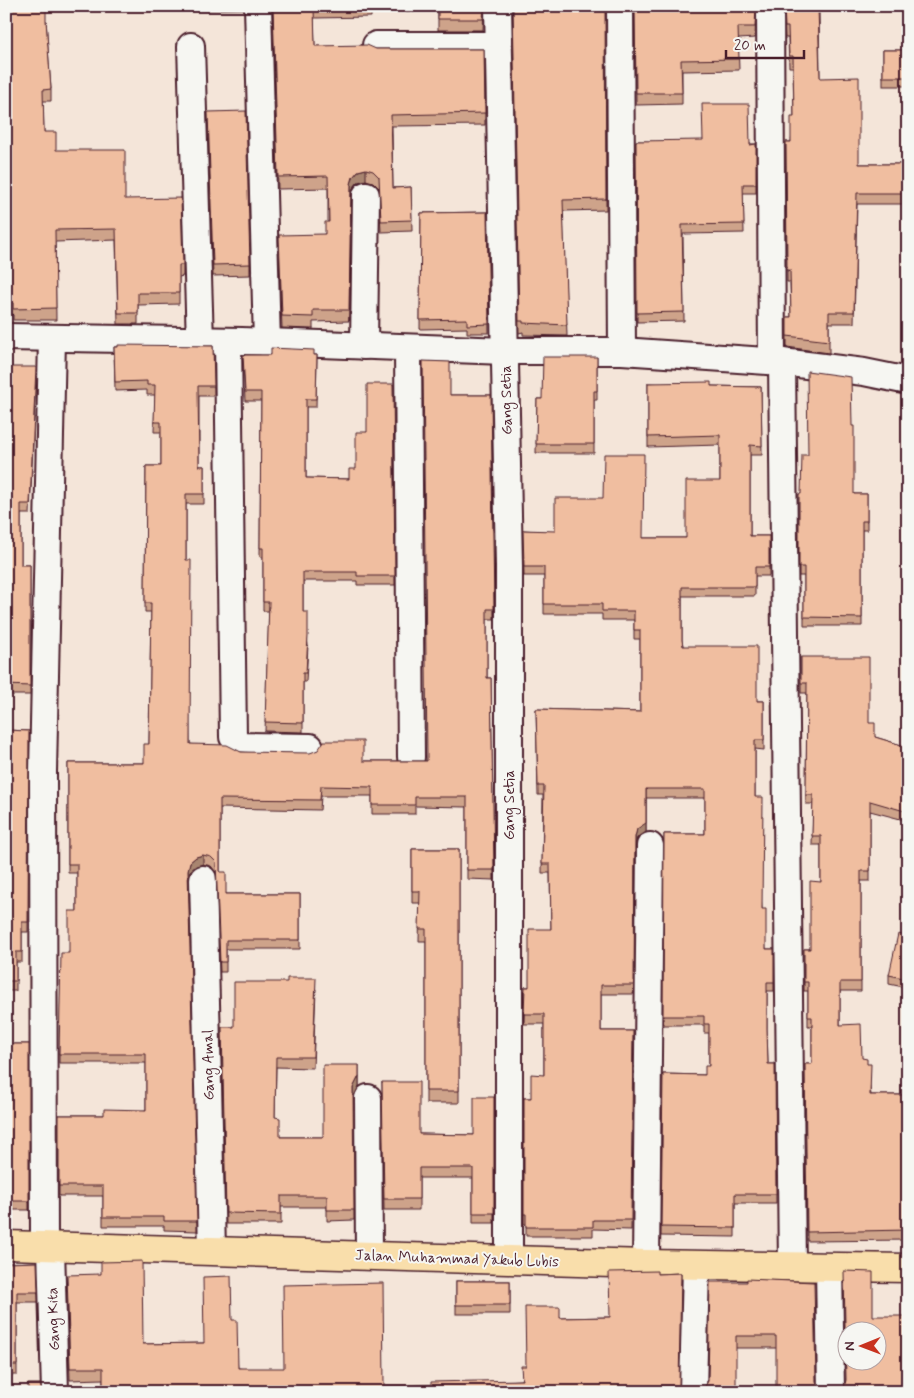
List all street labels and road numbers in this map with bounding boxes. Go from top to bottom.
street label: Gang Setia [496,365,519,435]
street label: Gang Setia [500,770,521,840]
street label: Gang Amal [198,1029,221,1101]
street label: Jalan Muhammad Yakub Lubis [355,1245,559,1273]
street label: Gang Kita [43,1287,66,1351]

